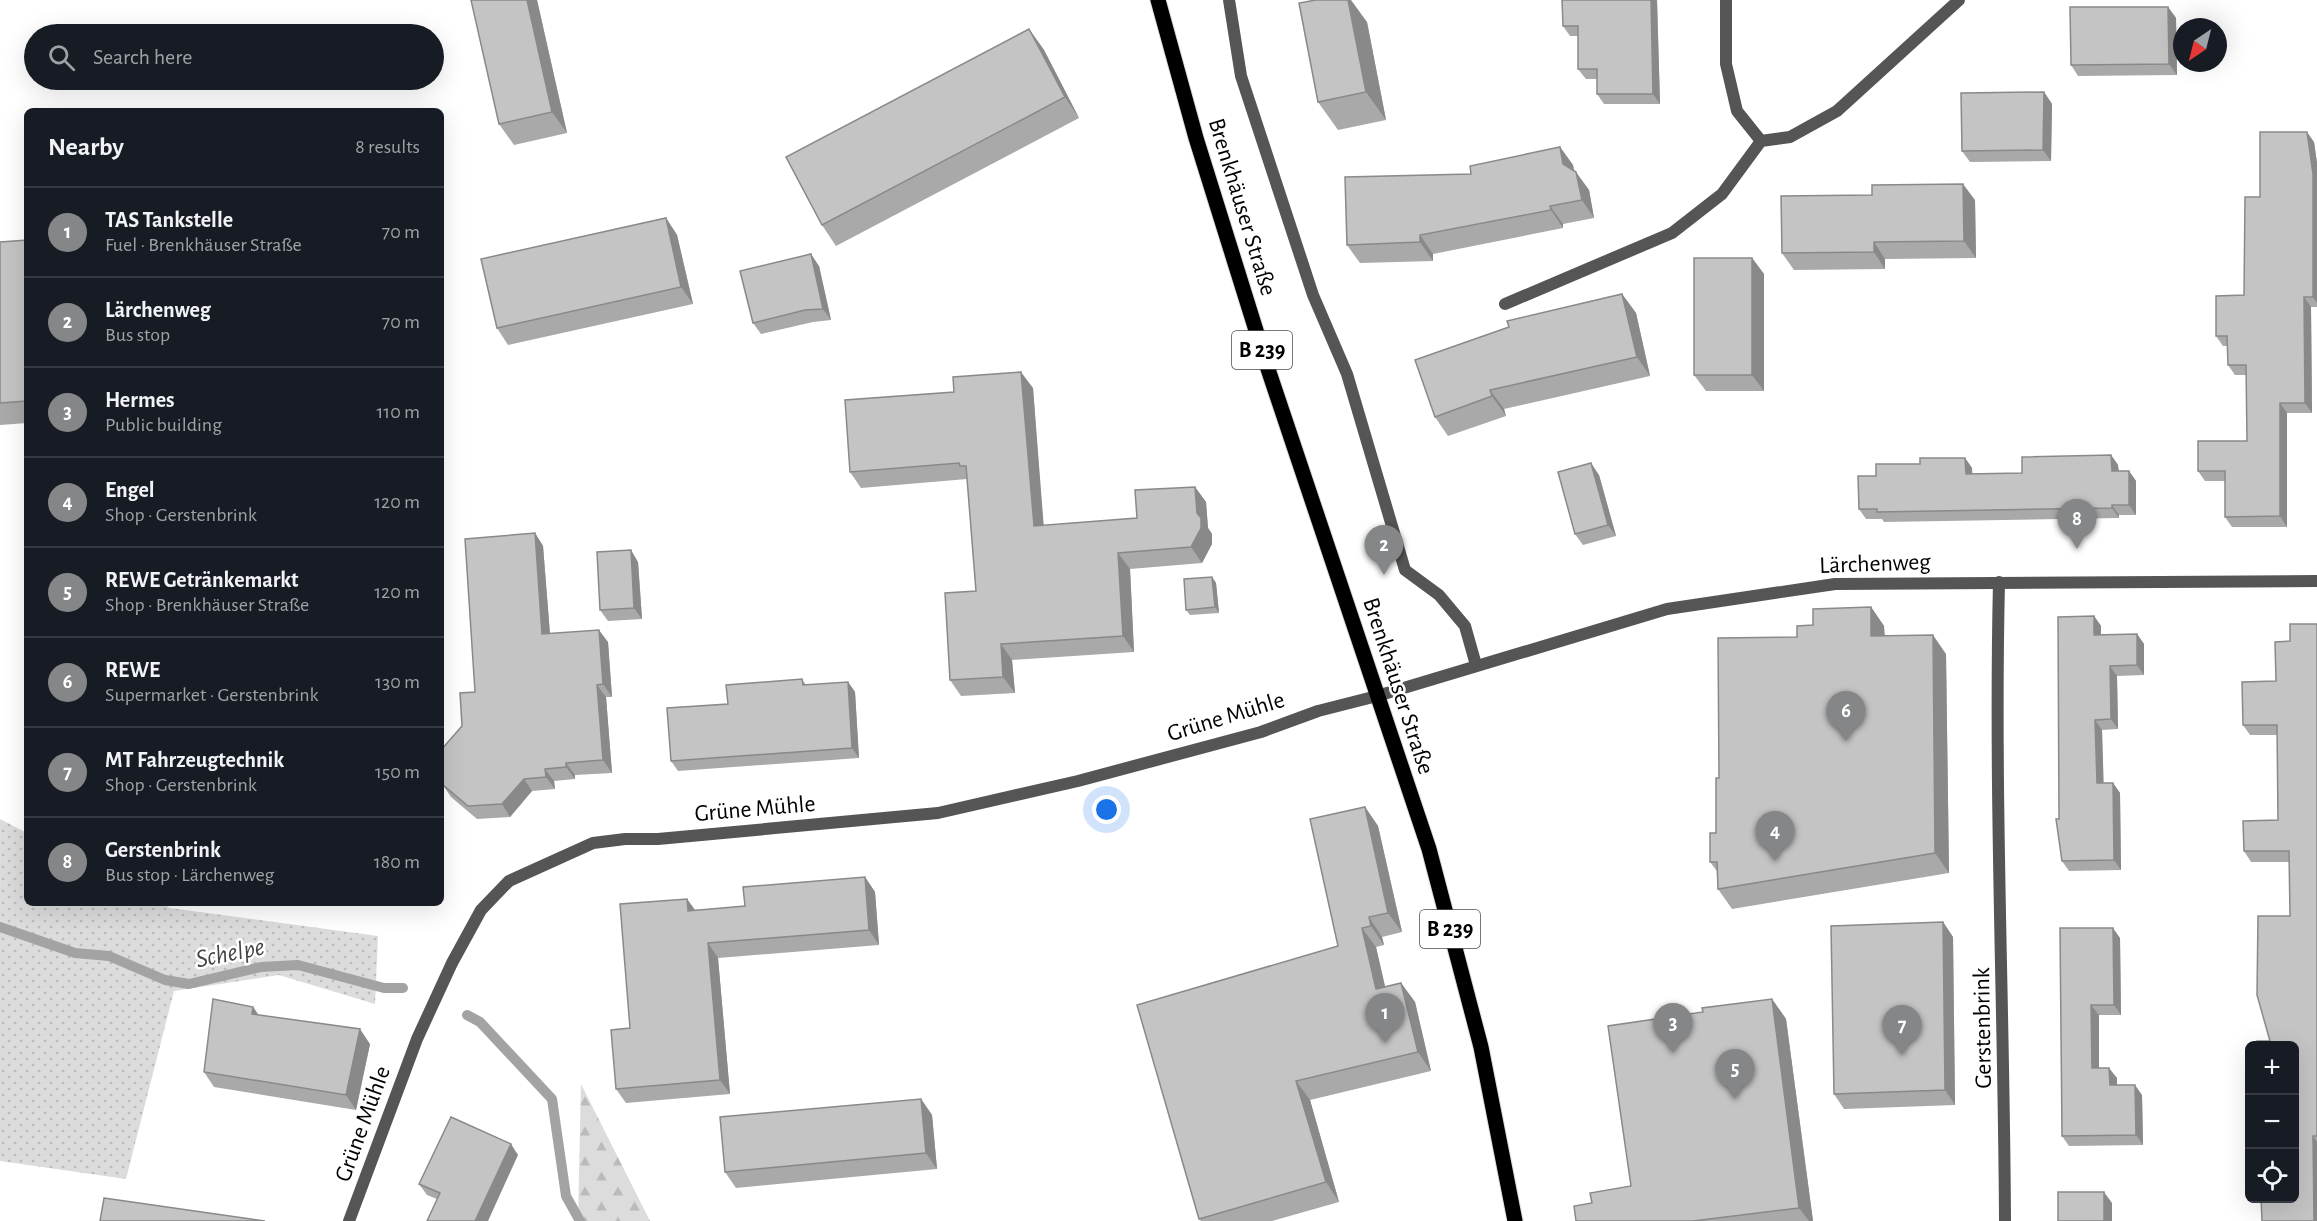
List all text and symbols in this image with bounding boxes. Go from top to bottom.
north arrow [2173,18,2227,72]
search box [24,24,444,90]
icon: search [45,41,78,74]
text: Search here [93,46,192,68]
street label: Brenkhäuser Straße [1204,115,1280,299]
text: Nearby [48,134,124,160]
text: 8 results [355,137,420,157]
text: TAS Tankstelle [105,209,233,231]
text: 1 [64,222,71,242]
text: 70 m [382,222,420,242]
text: Fuel · Brenkhäuser Straße [105,235,302,255]
text: Lärchenweg [105,299,211,321]
text: 2 [63,312,72,332]
text: 70 m [382,312,420,332]
text: Bus stop [105,325,170,345]
road number: B 239 [1232,331,1292,369]
text: Hermes [105,389,175,411]
text: 3 [63,402,72,422]
text: 110 m [376,402,420,422]
text: Public building [105,415,222,435]
text: Engel [105,479,155,501]
text: 4 [62,492,73,512]
text: 120 m [374,492,420,512]
pin: 8 [2058,500,2096,549]
text: Shop · Gerstenbrink [105,505,257,525]
pin: 2 [1364,526,1404,575]
street label: Lärchenweg [1819,550,1932,578]
text: REWE Getränkemarkt [105,569,299,591]
text: 5 [63,582,72,602]
text: 120 m [374,582,420,602]
text: Shop · Brenkhäuser Straße [105,595,309,615]
street label: Brenkhäuser Straße [1358,595,1438,777]
text: REWE [105,659,160,681]
text: 6 [63,672,72,692]
text: 130 m [375,672,420,692]
text: Supermarket · Gerstenbrink [105,685,319,705]
street label: Grüne Mühle [1165,688,1287,746]
pin: 6 [1826,692,1866,741]
text: MT Fahrzeugtechnik [105,749,284,771]
text: 7 [63,762,72,782]
text: 150 m [375,762,420,782]
text: Shop · Gerstenbrink [105,775,257,795]
street label: Grüne Mühle [694,792,816,826]
your location [1092,795,1121,824]
pin: 4 [1756,812,1794,861]
text: Gerstenbrink [105,839,221,861]
text: 8 [63,852,72,872]
text: 180 m [374,852,420,872]
text: Bus stop · Lärchenweg [105,865,274,885]
road number: B 239 [1420,910,1480,948]
water label: Schelpe [193,934,267,972]
street label: Gerstenbrink [1970,967,1996,1089]
pin: 1 [1366,994,1404,1043]
pin: 3 [1654,1004,1692,1053]
pin: 7 [1882,1006,1922,1055]
map controls [2245,1041,2299,1203]
button: + [2245,1041,2299,1095]
pin: 5 [1716,1050,1754,1099]
street label: Grüne Mühle [331,1063,395,1185]
button: − [2245,1095,2299,1149]
button: locate [2245,1149,2299,1203]

